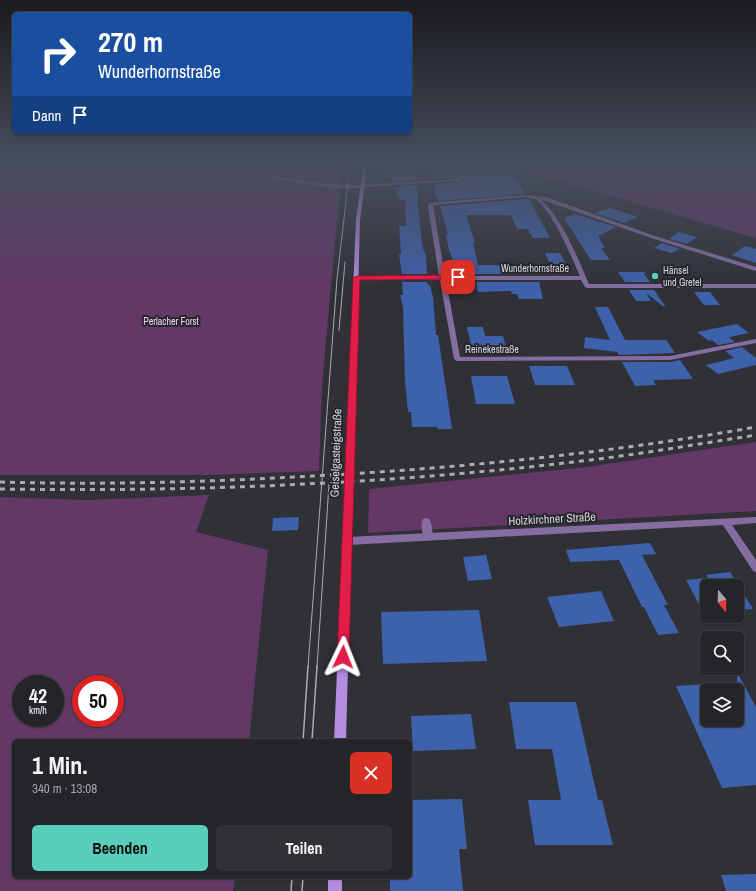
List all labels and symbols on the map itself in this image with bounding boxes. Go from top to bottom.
pin [441,260,475,294]
street label: Wunderhornstraße [501,262,570,275]
place label: Hänsel und Gretel [663,264,701,289]
marker: Hänsel und Gretel [650,271,660,281]
park label: Perlacher Forst [143,315,200,328]
street label: Reinekestraße [465,343,519,356]
street label: Geiselgasteigstraße [326,408,346,498]
street label: Holzkirchner Straße [508,509,596,529]
north arrow [700,579,744,623]
position arrow [322,636,364,678]
speed limit sign: 50 [72,675,124,727]

